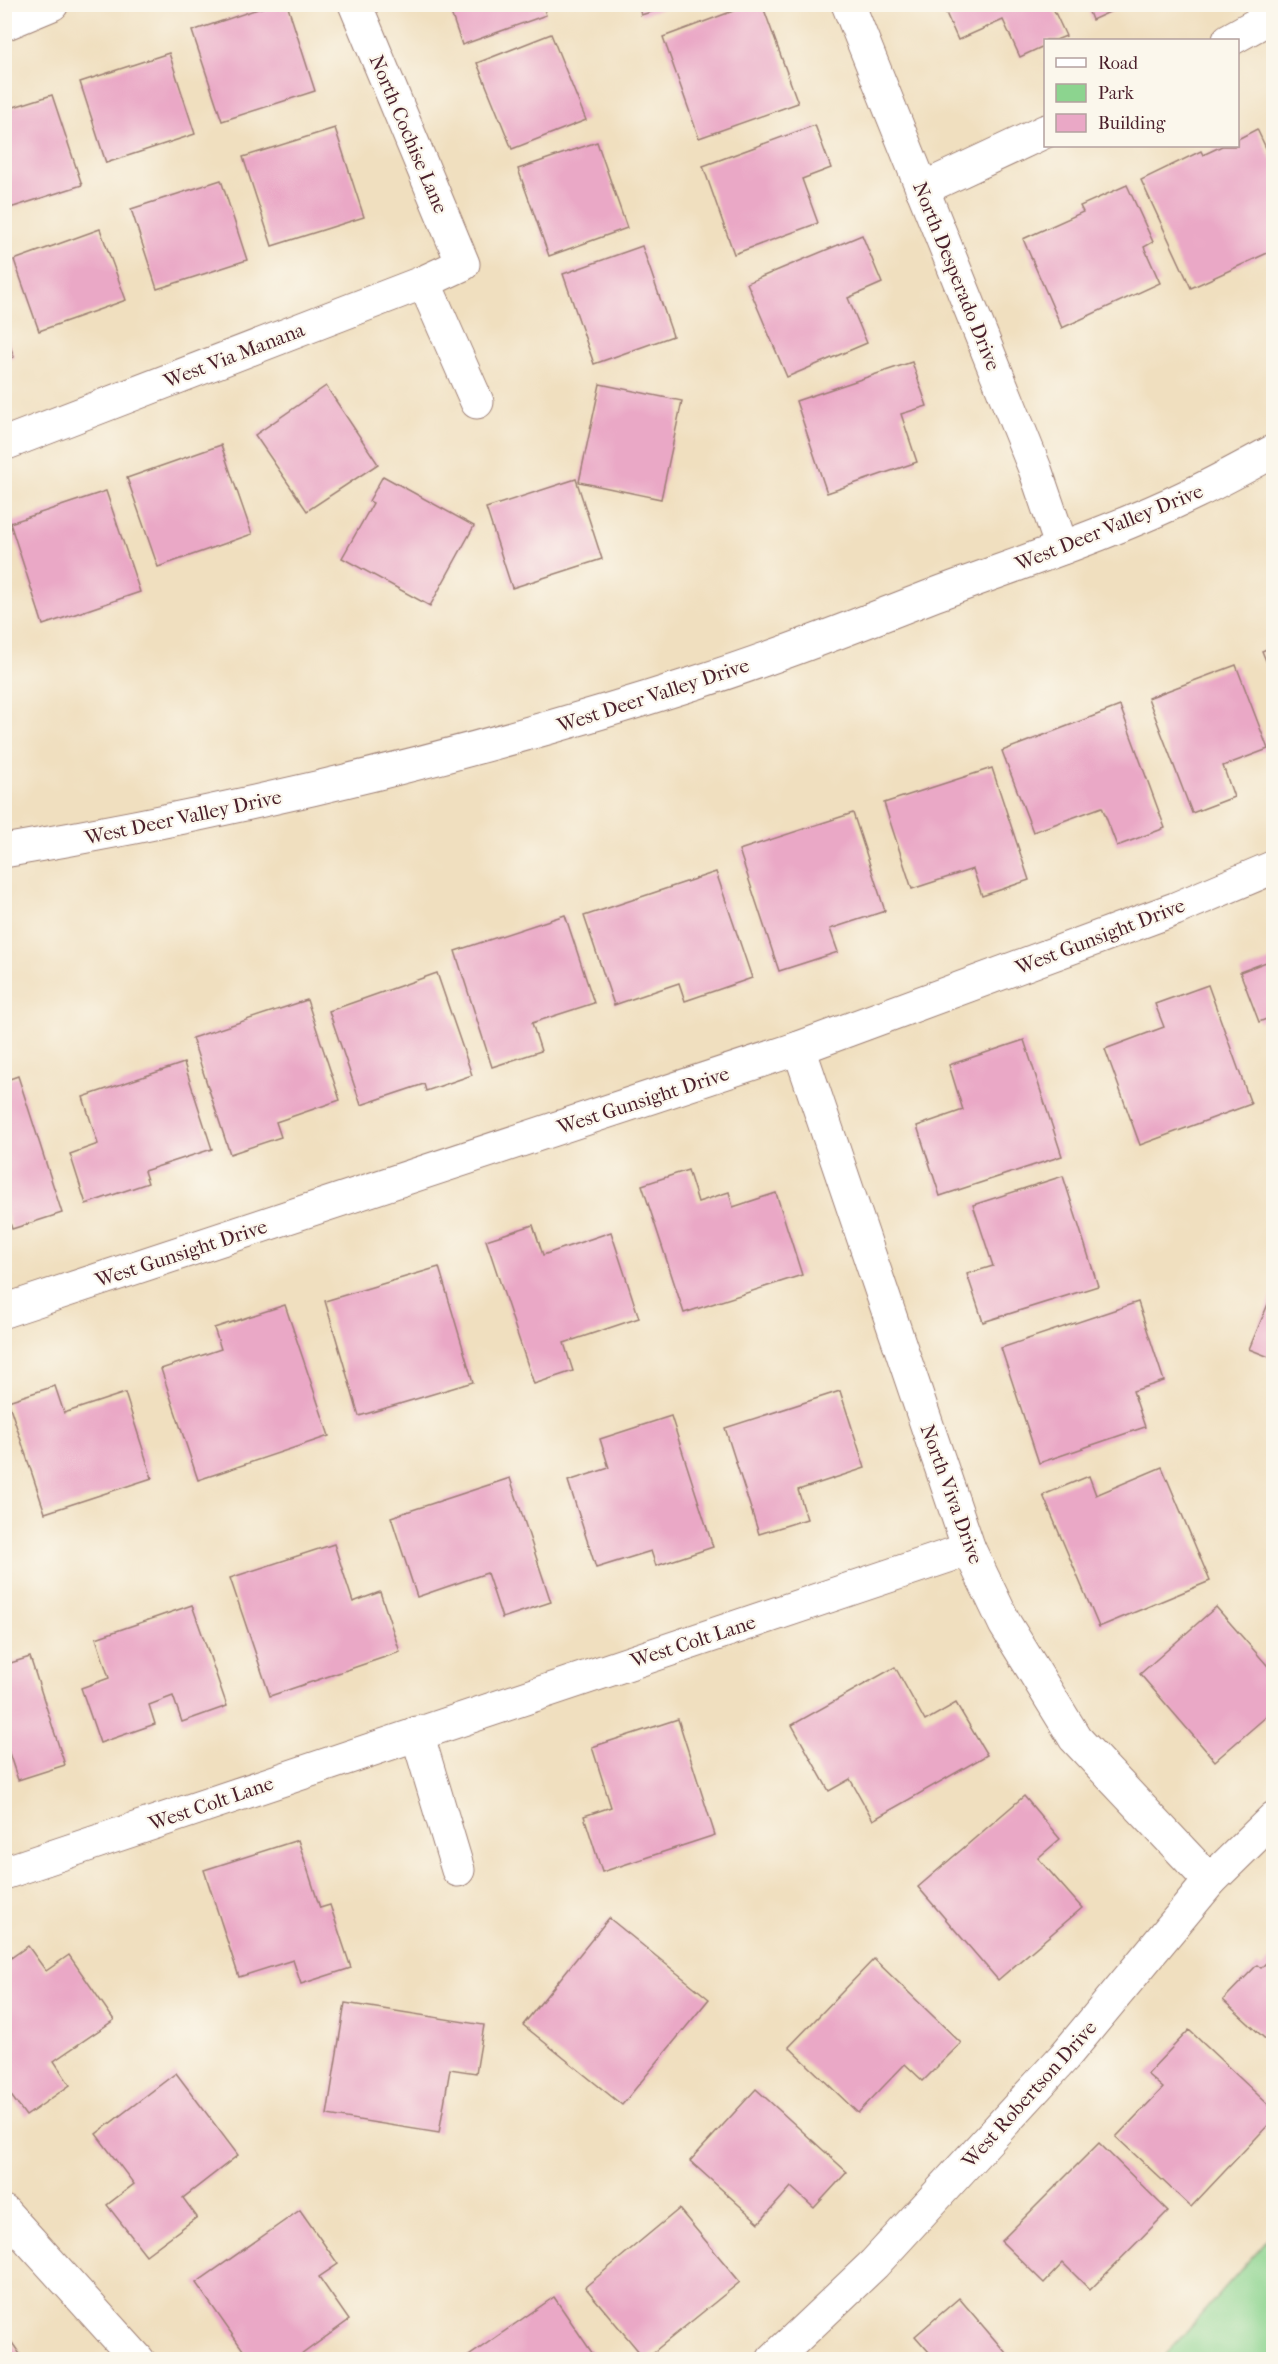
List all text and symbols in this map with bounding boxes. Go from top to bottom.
legend [1044,39,1239,147]
street label: North Cochise Lane [365,51,452,217]
text: Road [1098,53,1138,74]
text: Park [1098,83,1135,104]
text: Building [1098,113,1166,134]
street label: North Desperado Drive [908,179,1005,374]
street label: West Via Manana [160,318,308,393]
street label: West Deer Valley Drive [1011,479,1206,576]
street label: West Deer Valley Drive [553,654,752,738]
street label: West Deer Valley Drive [82,785,283,850]
street label: West Gunsight Drive [1011,894,1188,980]
street label: West Gunsight Drive [553,1062,732,1139]
street label: West Gunsight Drive [91,1215,270,1292]
street label: North Viva Drive [916,1421,987,1567]
street label: West Colt Lane [627,1610,759,1673]
street label: West Colt Lane [145,1771,276,1836]
street label: West Robertson Drive [957,2016,1101,2173]

